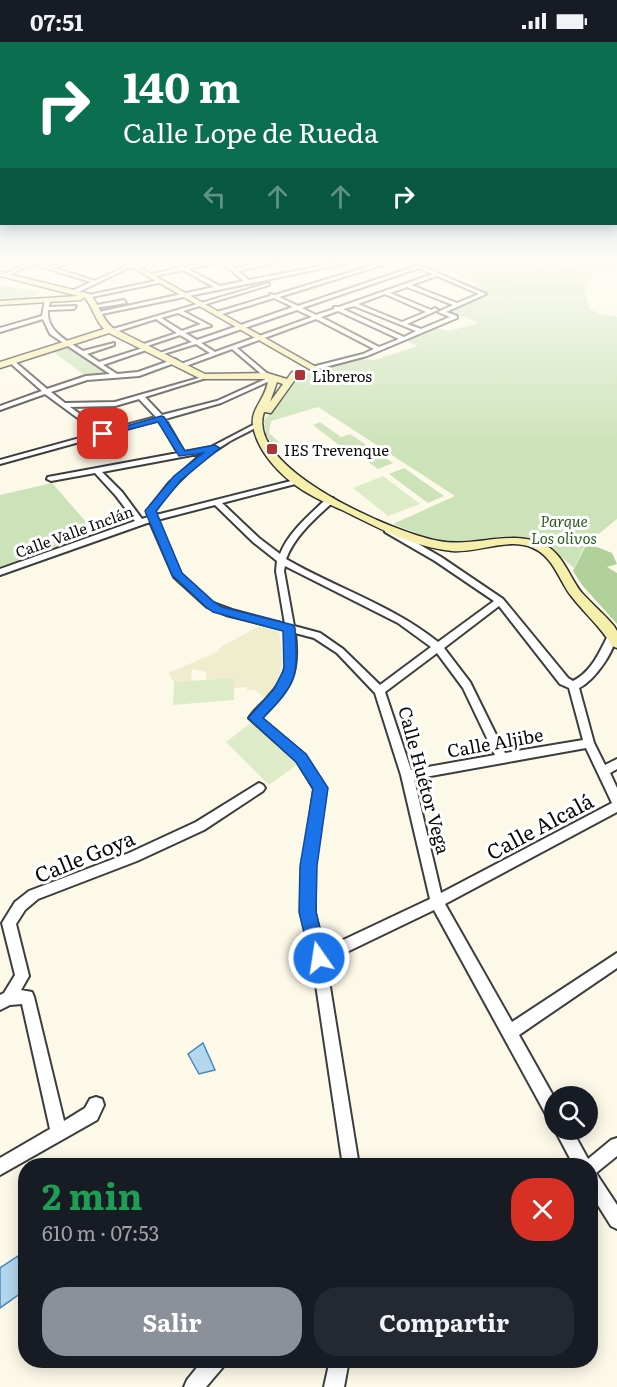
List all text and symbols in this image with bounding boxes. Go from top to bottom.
text: 07:51 [30,5,83,38]
text: 140 m [123,54,240,116]
icon: right [24,66,102,144]
text: Calle Lope de Rueda [123,111,378,151]
icon: left [198,180,231,213]
icon: ahead [261,180,294,213]
icon: ahead [324,180,357,213]
icon: right [387,180,420,213]
place label: Libreros [312,364,372,387]
marker: Libreros [293,368,307,382]
pin [77,408,128,459]
icon: arrive [86,417,119,450]
place label: IES Trevenque [284,438,389,461]
marker: IES Trevenque [265,442,279,456]
street label: Calle Valle Inclán [12,499,136,563]
park label: Parque Los olivos [531,509,597,549]
street label: Calle Huétor Vega [392,703,458,857]
street label: Calle Aljibe [445,720,545,764]
street label: Calle Alcalá [480,783,599,866]
street label: Calle Goya [29,821,139,889]
position arrow [287,926,351,990]
map controls [544,1086,598,1140]
button: search [544,1086,598,1140]
text: 2 min [42,1168,143,1221]
button: close [511,1178,574,1241]
text: 610 m · 07:53 [42,1217,159,1247]
button: Salir [42,1287,302,1356]
button: Compartir [314,1287,574,1356]

